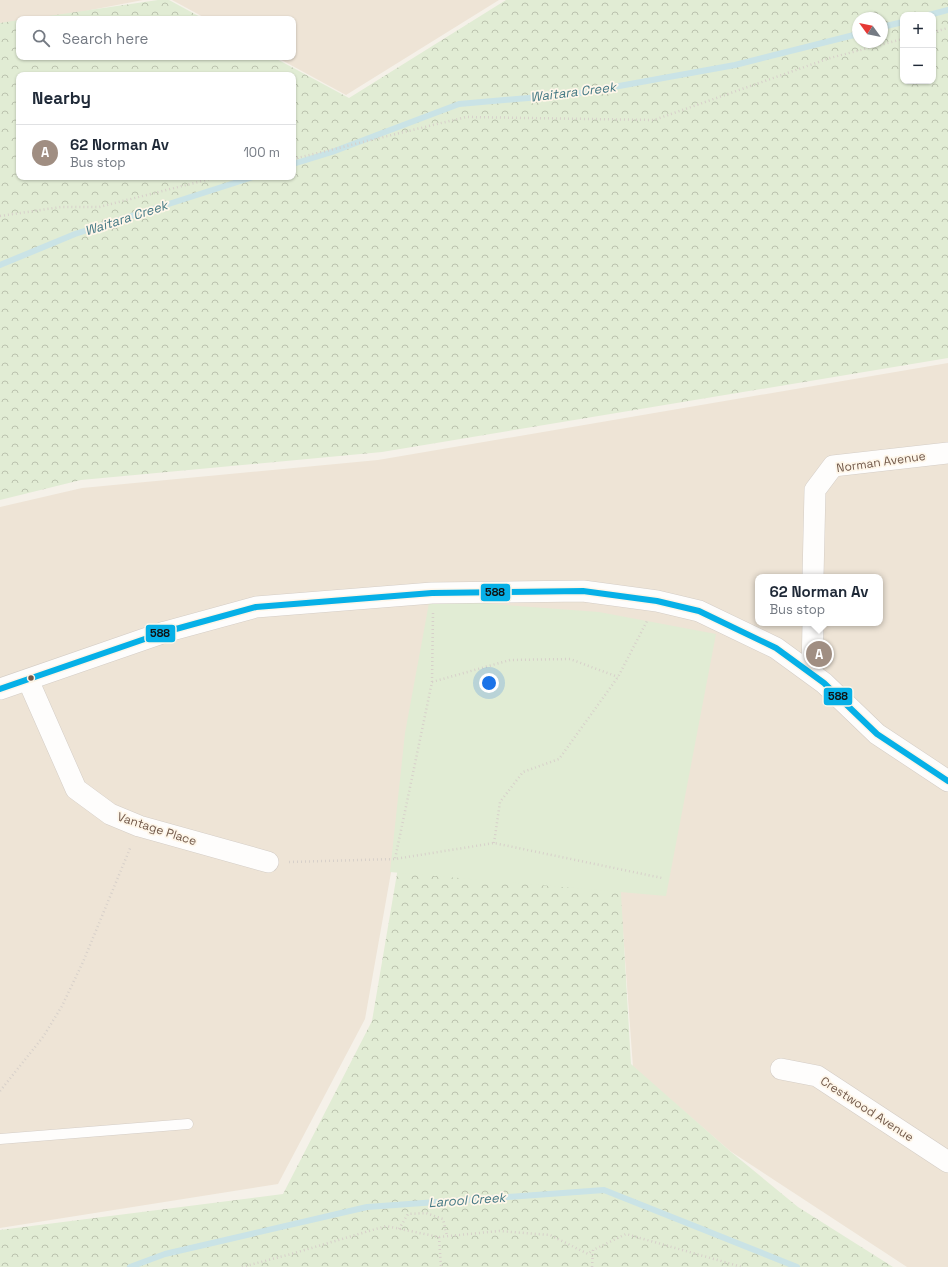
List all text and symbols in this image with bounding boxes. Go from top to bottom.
north arrow [852,12,888,48]
map controls [900,12,936,84]
button: + [900,12,936,48]
search box [16,16,296,60]
icon: search [30,27,52,49]
text: Search here [62,29,148,48]
button: − [900,48,936,84]
water label: Waitara Creek [529,78,619,106]
text: Nearby [32,87,91,109]
text: 62 Norman Av [70,135,169,154]
text: A [41,144,49,161]
text: 100 m [243,144,280,161]
text: Bus stop [70,154,126,171]
water label: Waitara Creek [82,196,172,239]
street label: Norman Avenue [835,448,927,476]
popup [755,574,883,626]
text: 62 Norman Av [769,582,869,601]
line badge: 588 [480,583,511,602]
text: 588 [485,585,505,599]
text: Bus stop [769,601,825,618]
line badge: 588 [145,624,176,643]
text: 588 [150,626,170,640]
pin: A [806,639,832,669]
unlabelled marker [26,673,36,683]
your location [479,673,499,693]
line badge: 588 [823,687,853,706]
text: 588 [828,689,848,703]
street label: Vantage Place [115,809,199,849]
street label: Crestwood Avenue [817,1073,917,1145]
water label: Larool Creek [428,1189,508,1211]

